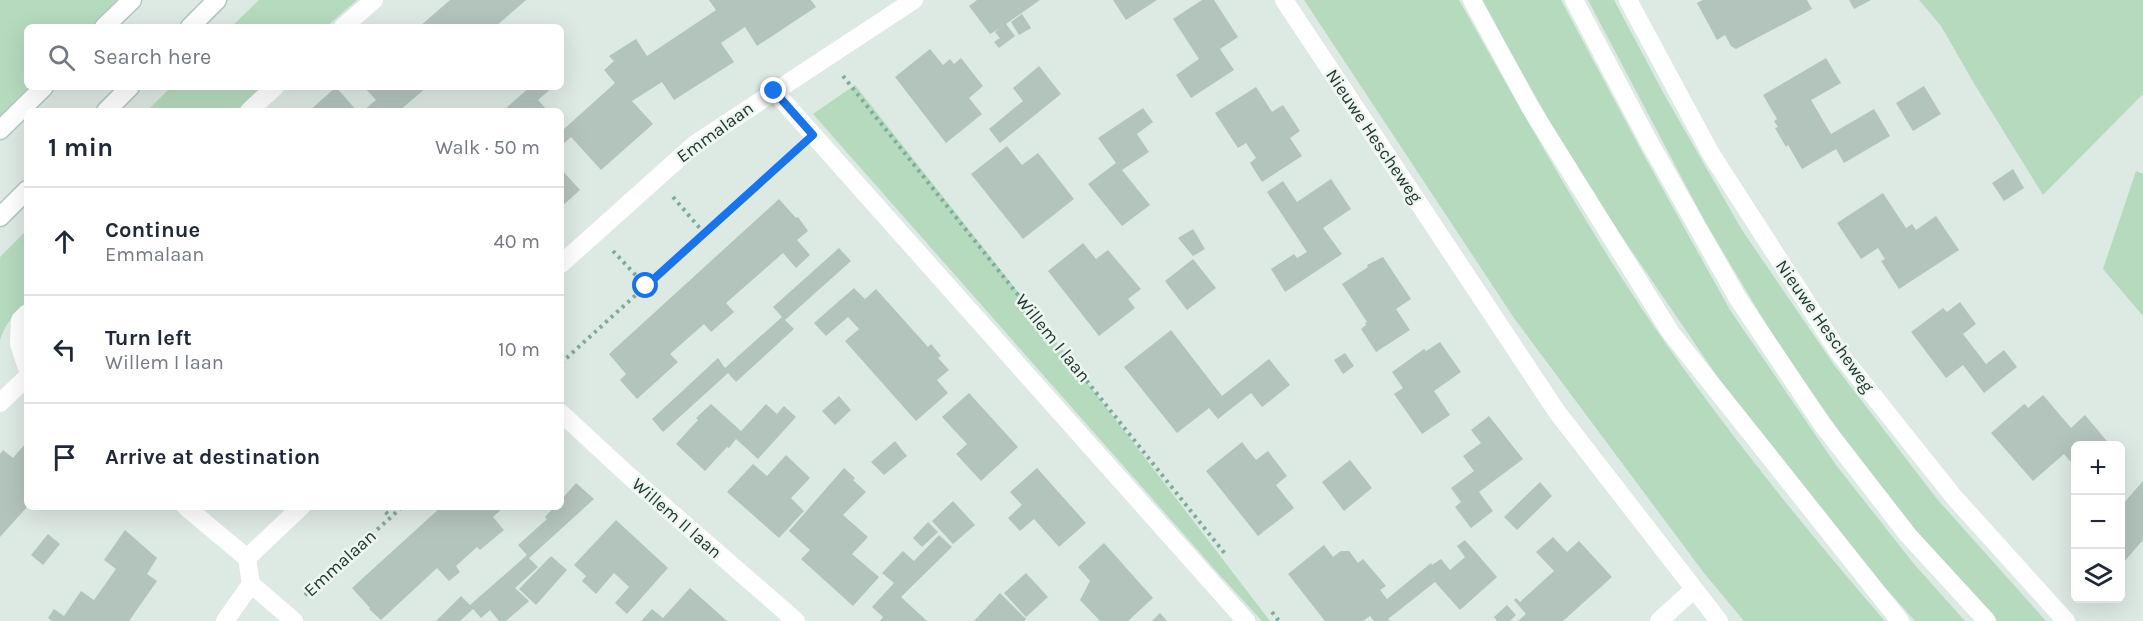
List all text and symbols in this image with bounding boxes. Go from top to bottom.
search box [24,24,564,90]
icon: search [45,41,78,74]
text: Search here [93,44,211,70]
street label: Nieuwe Hescheweg [1321,65,1427,207]
route end [760,77,786,103]
street label: Emmalaan [672,97,758,167]
text: 1 min [48,132,113,163]
text: Walk · 50 m [435,136,540,159]
text: Continue [105,217,200,243]
icon: ahead [48,225,81,258]
text: 40 m [494,230,540,253]
text: Emmalaan [105,243,204,266]
street label: Nieuwe Hescheweg [1771,255,1879,397]
route start [632,272,658,298]
street label: Willem I laan [1011,290,1095,386]
text: Turn left [105,325,192,351]
icon: left [48,333,81,366]
text: 10 m [498,338,540,361]
text: Willem I laan [105,351,224,374]
icon: arrive [48,441,81,474]
map controls [2071,441,2125,603]
button: + [2071,441,2125,495]
text: Arrive at destination [105,444,320,470]
street label: Willem II laan [628,473,726,563]
button: − [2071,495,2125,549]
street label: Emmalaan [299,525,381,601]
button: layers [2071,549,2125,603]

